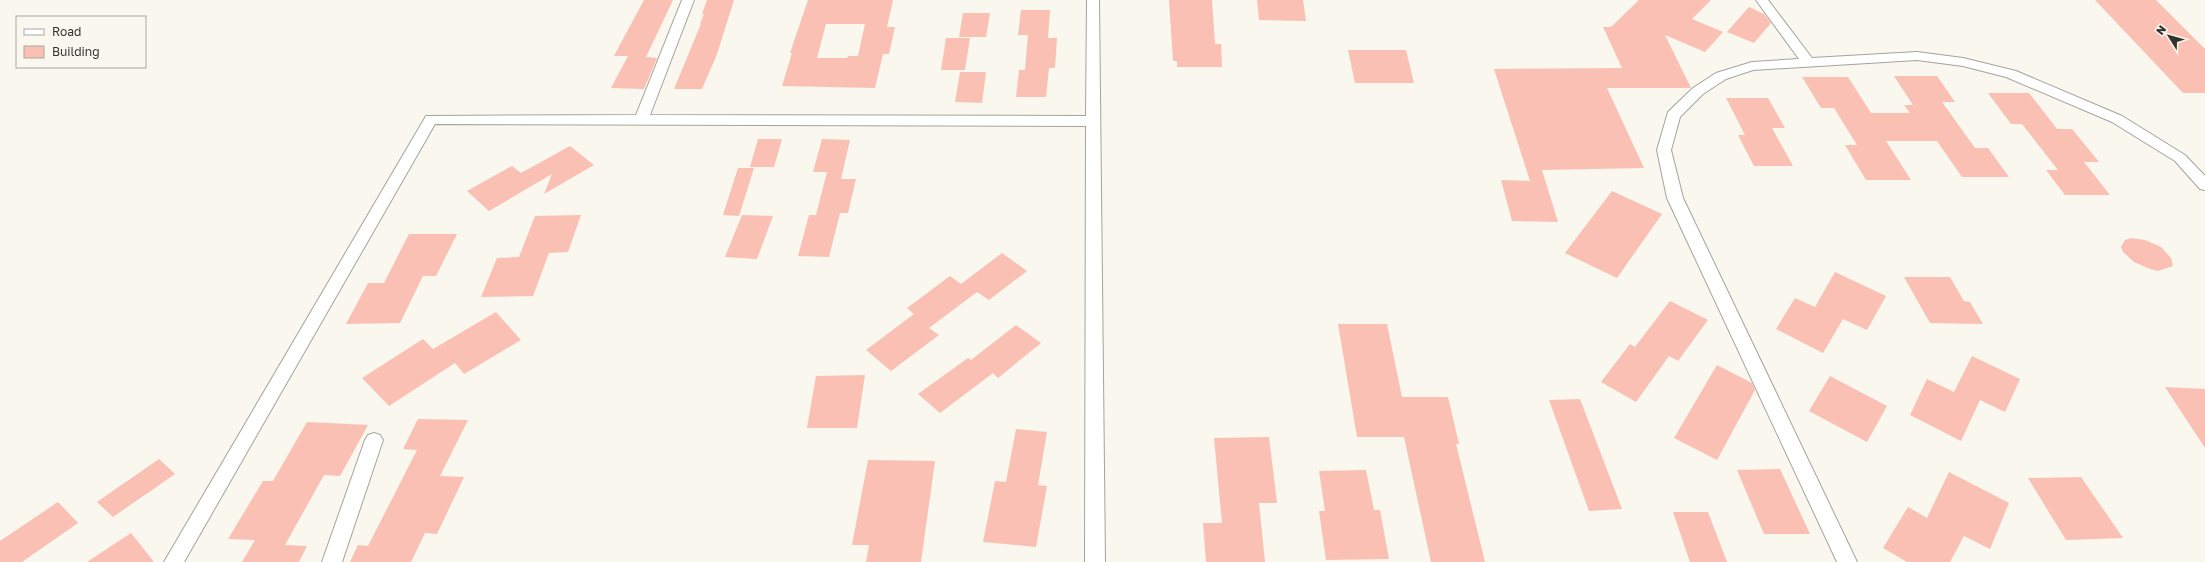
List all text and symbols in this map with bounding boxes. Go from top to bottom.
legend [16,16,146,68]
north arrow [2149,16,2189,56]
text: N [2153,22,2168,37]
text: Road [52,24,81,39]
text: Building [52,44,100,59]

